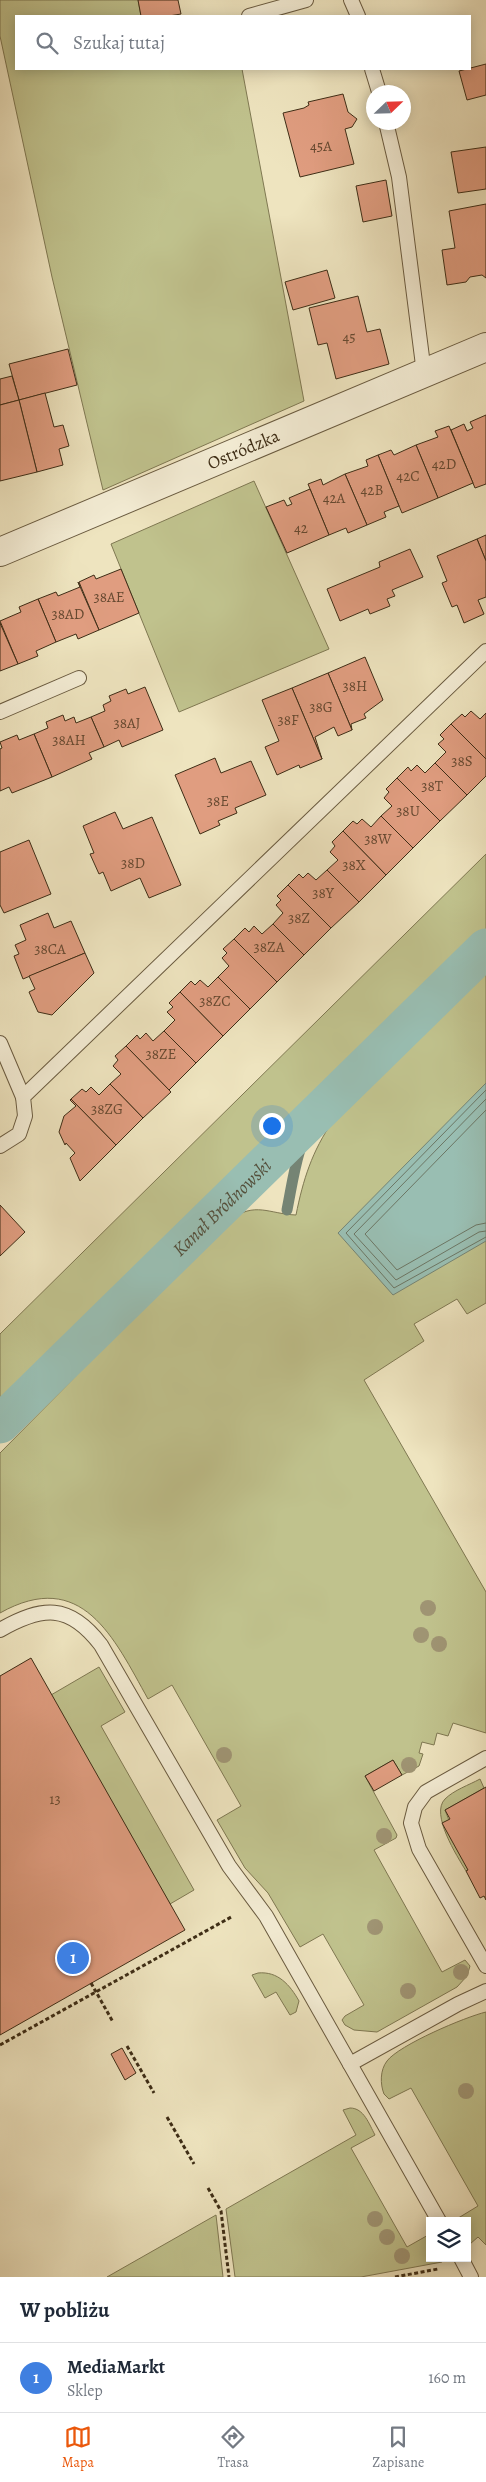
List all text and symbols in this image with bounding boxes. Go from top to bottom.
search box [15,15,471,70]
icon: search [33,29,61,57]
text: Szukaj tutaj [73,30,165,56]
north arrow [366,85,411,130]
house number: 45A [310,136,332,156]
house number: 45 [342,327,356,347]
street label: Ostródzka [203,423,284,475]
house number: 42D [432,454,456,474]
house number: 42C [396,466,420,486]
house number: 42B [361,480,383,500]
house number: 42A [323,488,346,508]
house number: 42 [294,518,308,538]
house number: 38AE [93,587,125,607]
house number: 38AD [52,604,84,624]
house number: 38H [343,676,367,696]
house number: 38G [309,697,333,717]
house number: 38F [277,710,299,730]
house number: 38AJ [113,713,141,733]
house number: 38AH [52,730,86,750]
house number: 38S [451,751,473,771]
house number: 38T [421,776,444,796]
house number: 38E [207,791,229,811]
house number: 38U [396,801,420,821]
house number: 38W [364,829,392,849]
house number: 38D [121,853,145,873]
house number: 38X [342,855,366,875]
house number: 38Y [312,883,335,903]
house number: 38Z [288,908,310,928]
house number: 38ZA [254,937,285,957]
house number: 38CA [34,939,66,959]
house number: 38ZC [199,991,231,1011]
house number: 38ZE [146,1044,176,1064]
house number: 38ZG [91,1099,123,1119]
your location [259,1113,285,1139]
water label: Kanał Bródnowski [167,1153,277,1262]
house number: 13 [49,1789,61,1809]
pin: 1 [57,1939,89,1977]
map controls [426,2217,471,2262]
button: layers [426,2217,471,2262]
text: W pobliżu [20,2296,109,2324]
text: MediaMarkt [67,2354,165,2380]
text: 1 [33,2367,39,2389]
text: 160 m [428,2367,466,2389]
text: Sklep [67,2380,103,2402]
tab: Mapa [62,2423,94,2472]
tab: Trasa [218,2423,249,2472]
tab: Zapisane [372,2423,424,2472]

